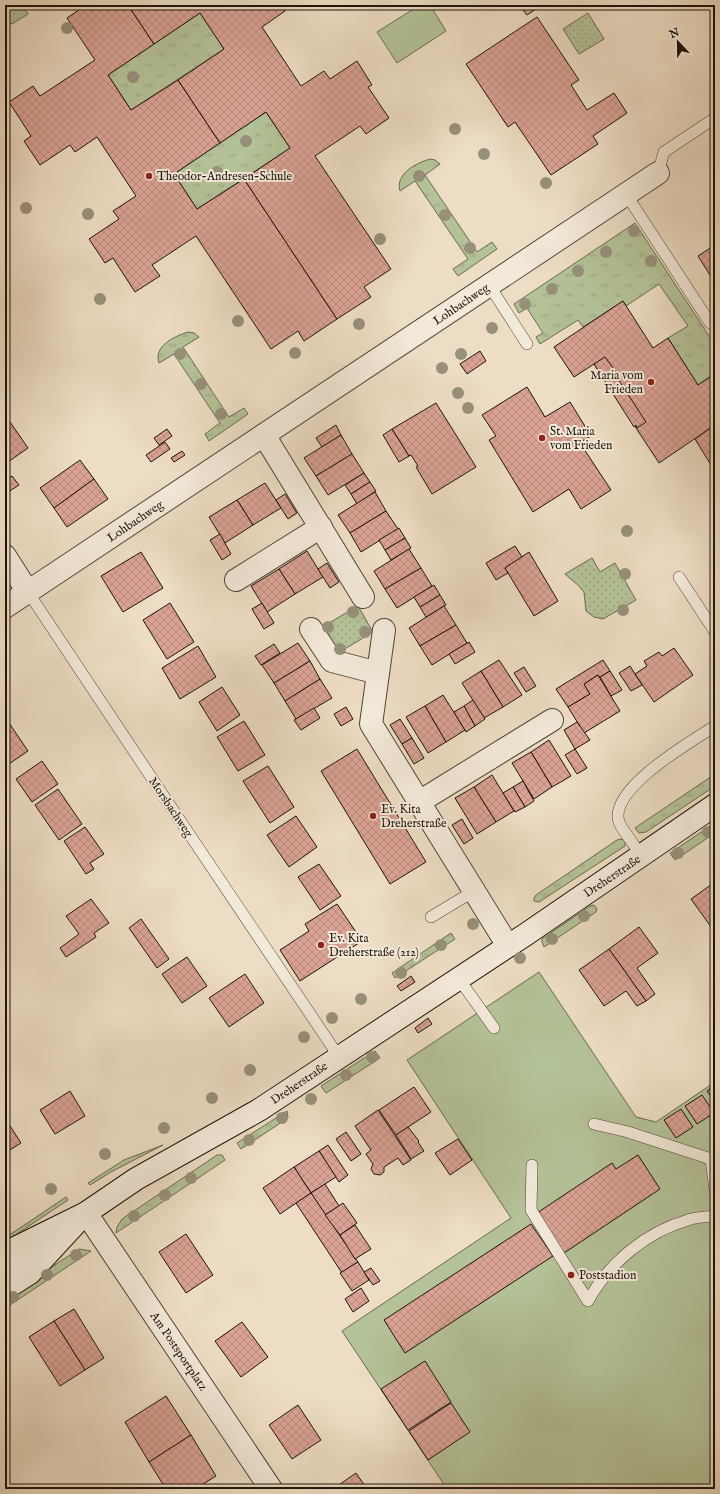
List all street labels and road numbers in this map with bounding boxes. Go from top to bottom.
street label: Lohbachweg [430,280,493,329]
street label: Lohbachweg [104,497,167,546]
street label: Morsbachweg [145,774,196,840]
street label: Dreherstraße [581,852,644,901]
street label: Dreherstraße [268,1059,331,1108]
street label: Am Postsportplatz [145,1308,211,1394]

